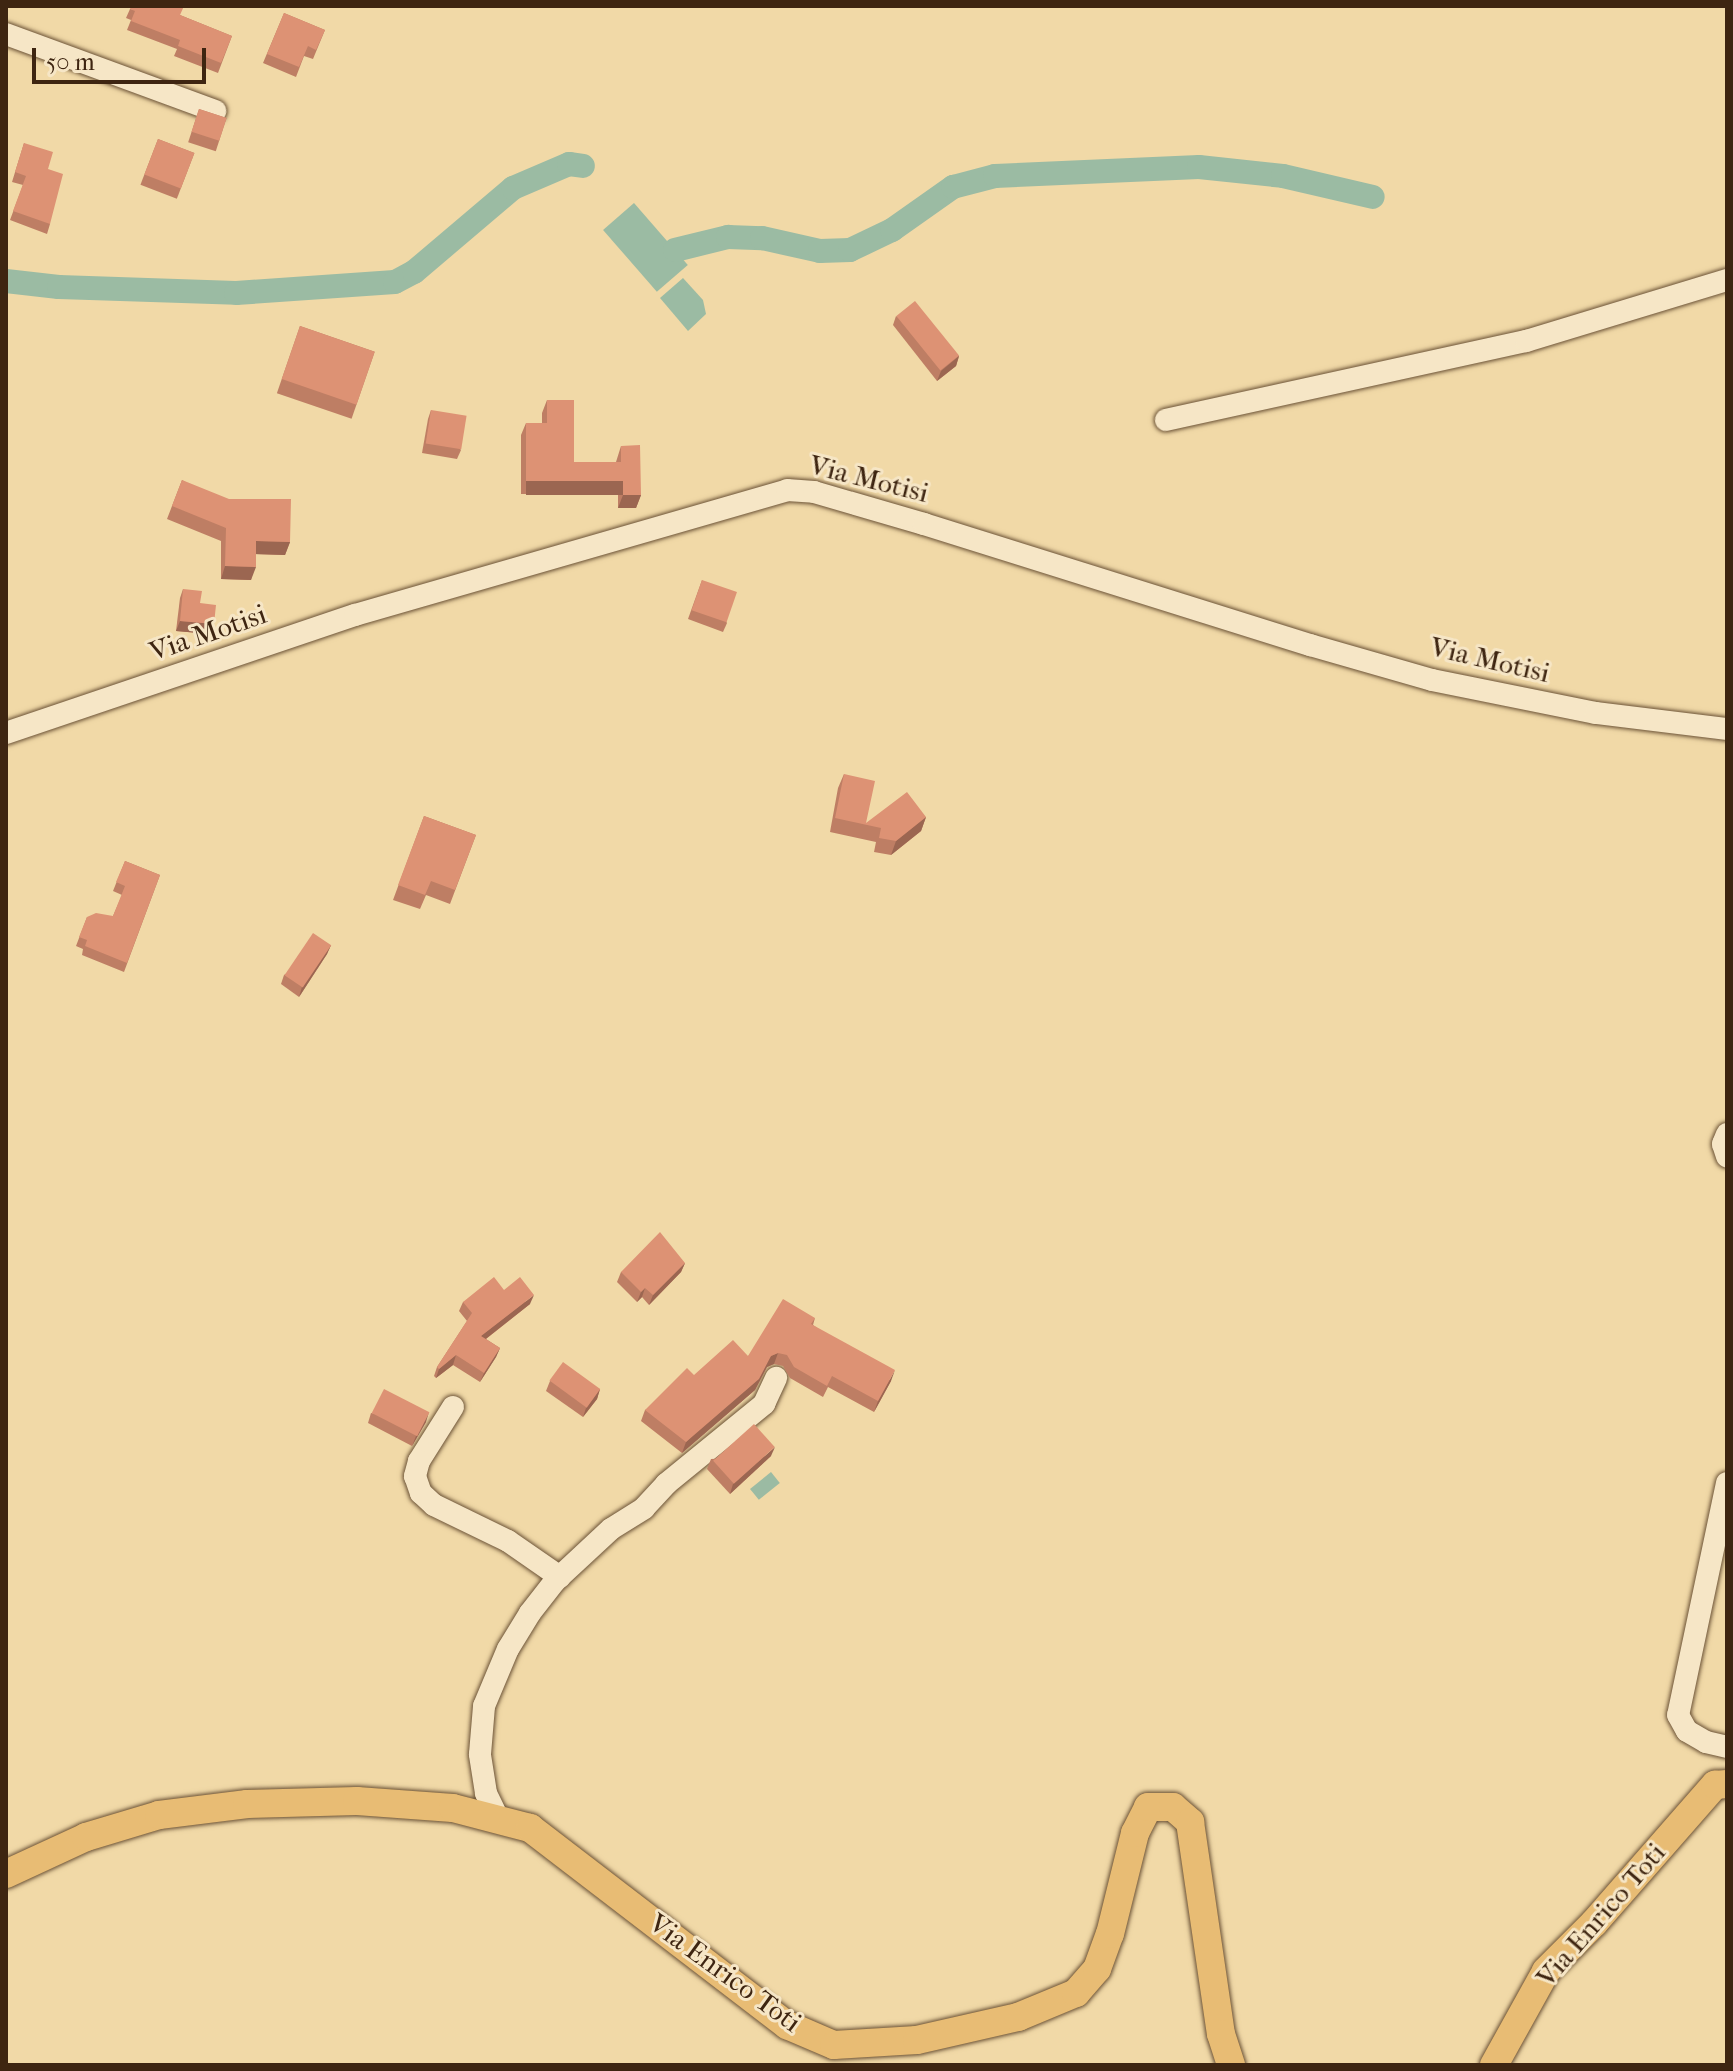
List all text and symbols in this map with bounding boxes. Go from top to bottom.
scale bar [36,32,210,82]
text: 50 m [46,48,95,76]
street label: Via Motisi [806,448,932,510]
street label: Via Motisi [145,597,271,669]
street label: Via Motisi [1427,630,1553,690]
street label: Via Enrico Toti [1529,1836,1673,1994]
street label: Via Enrico Toti [642,1907,808,2039]

